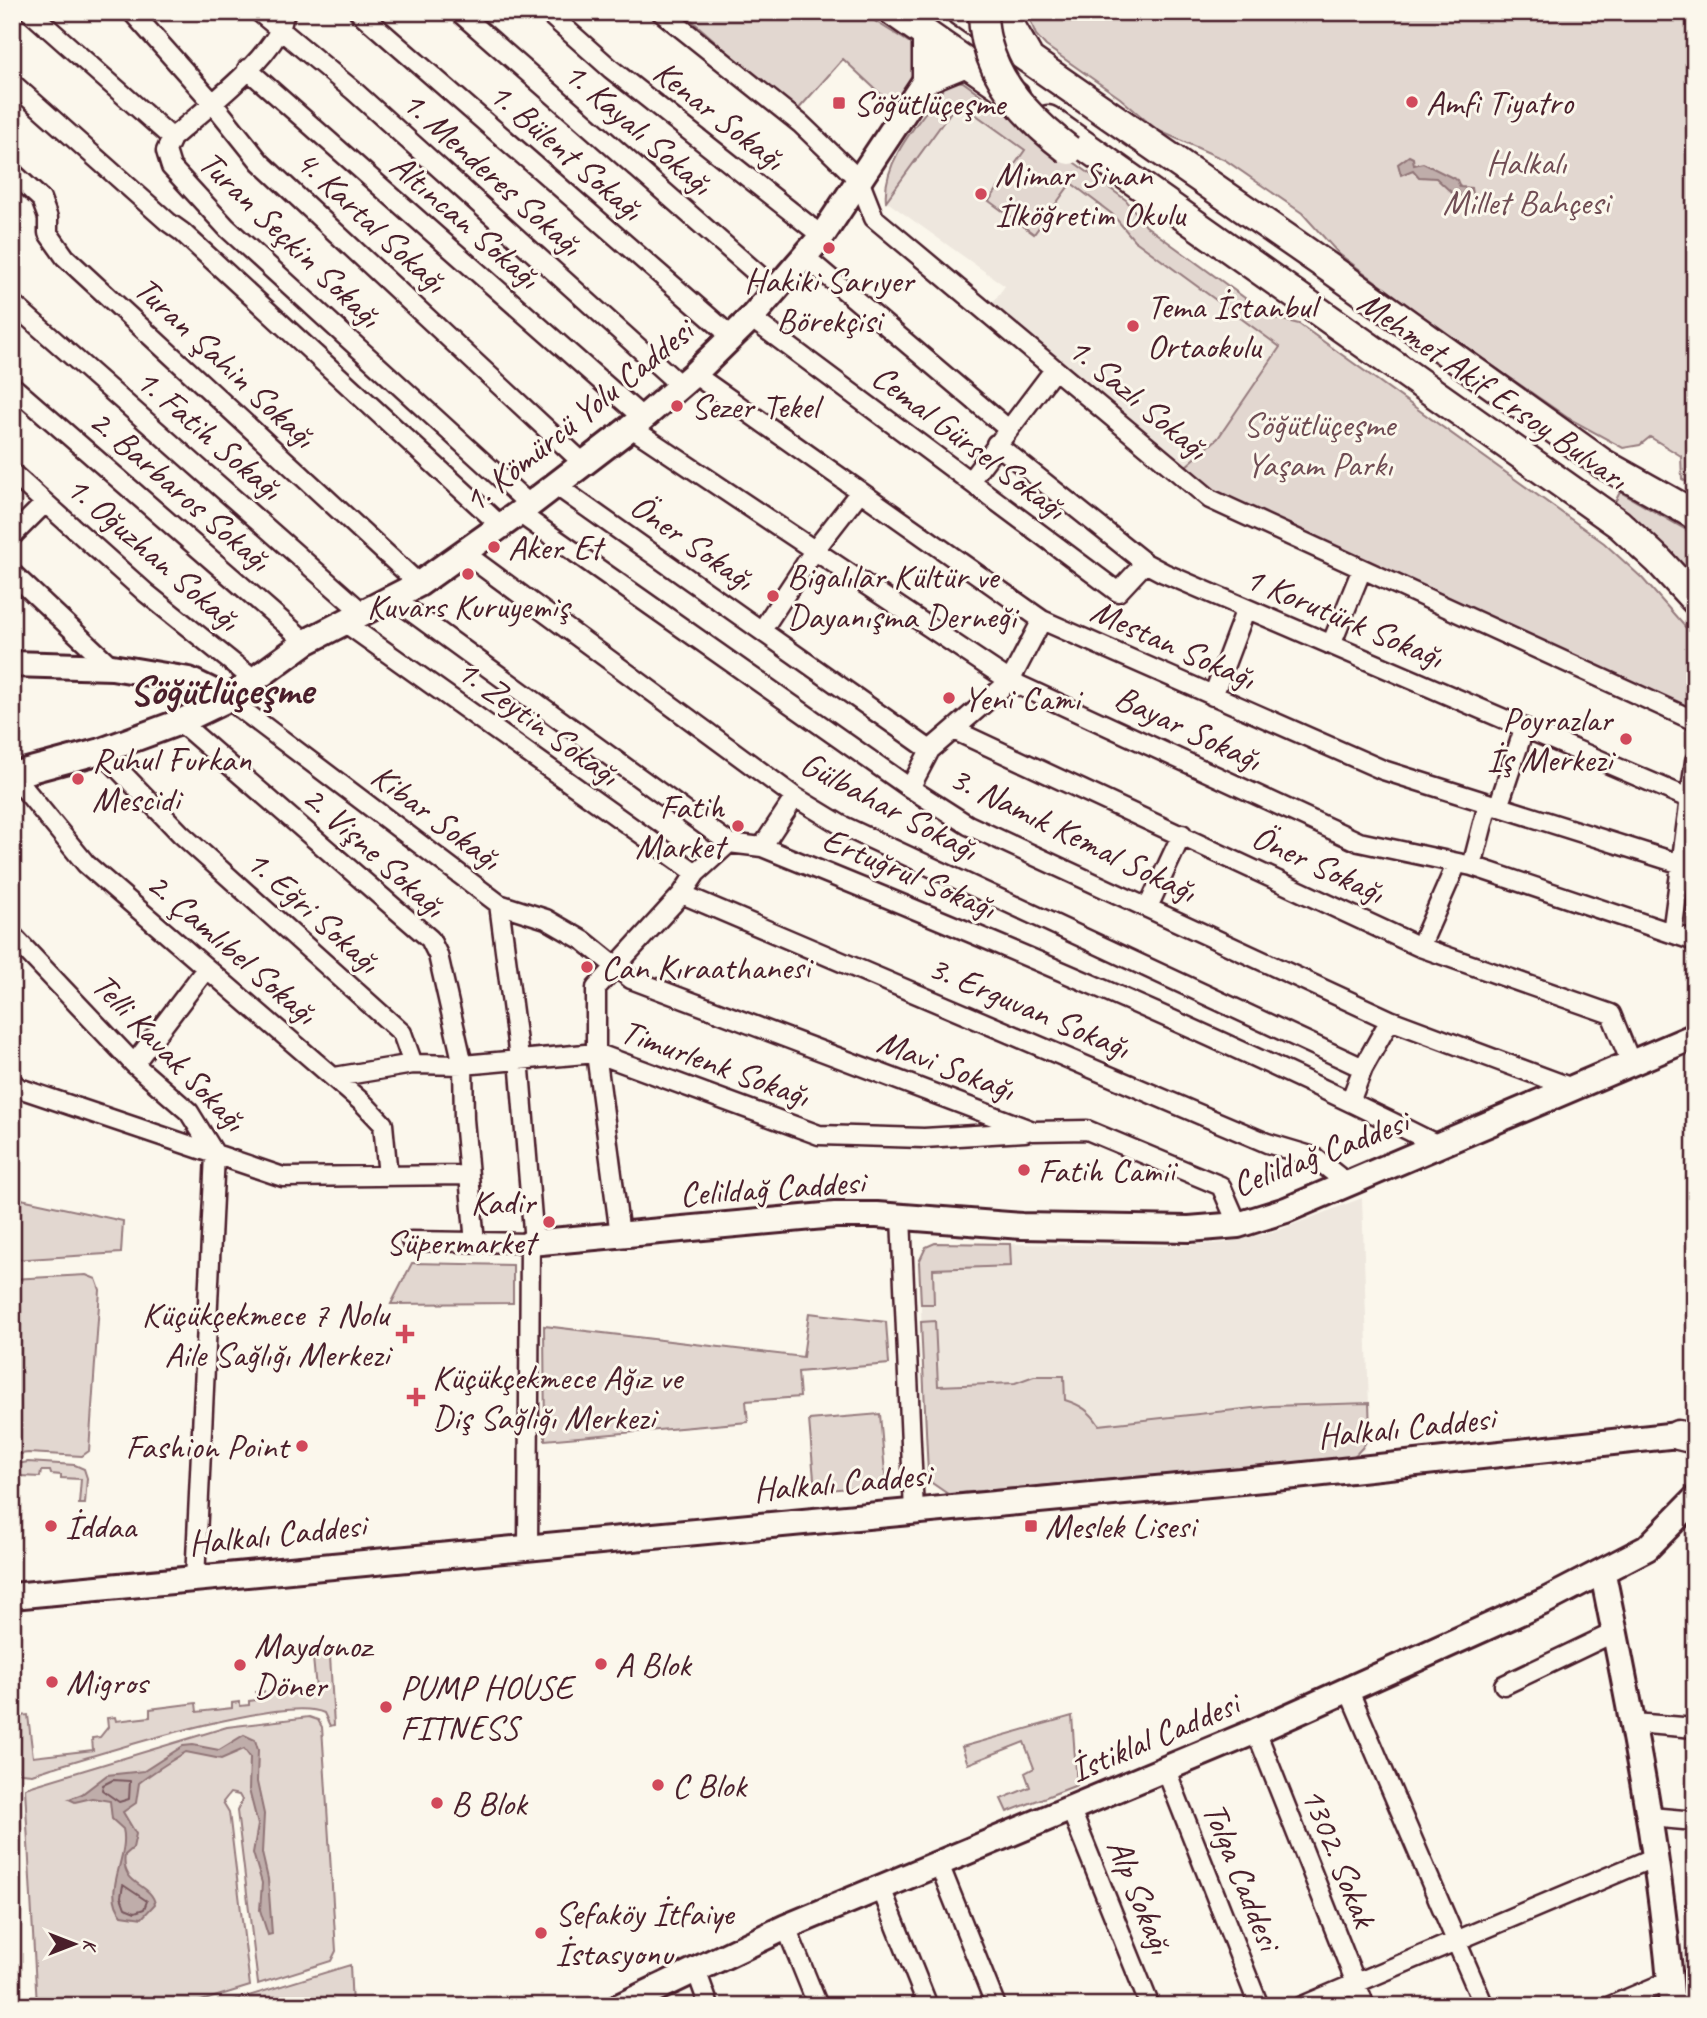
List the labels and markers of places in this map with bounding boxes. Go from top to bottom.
place label: Amfi Tiyatro [1426,80,1574,125]
place label: Söğütlüçeşme [853,81,1008,126]
marker: Amfi Tiyatro [1404,94,1420,110]
marker: Söğütlüçeşme [831,95,847,111]
place label: Mimar Sinan İlköğretim Okulu [995,152,1187,237]
marker: Mimar Sinan İlköğretim Okulu [973,186,989,202]
marker: Hakiki Sarıyer Börekçisi [821,240,837,256]
place label: Hakiki Sarıyer Börekçisi [744,258,916,343]
place label: Tema İstanbul Ortaokulu [1147,284,1322,369]
marker: Tema İstanbul Ortaokulu [1125,318,1141,334]
place label: Sezer Tekel [691,384,824,429]
marker: Sezer Tekel [669,398,685,414]
place label: Aker Et [508,525,606,570]
marker: Aker Et [486,539,502,555]
place label: Bigalılar Kültür ve Dayanışma Derneği [787,554,1020,639]
marker: Kuvars Kuruyemiş [460,566,476,582]
place label: Kuvars Kuruyemiş [367,584,572,629]
marker: Bigalılar Kültür ve Dayanışma Derneği [765,588,781,604]
place label: Yeni Cami [963,676,1084,721]
marker: Yeni Cami [941,690,957,706]
place label: Poyrazlar İş Merkezi [1487,697,1616,782]
marker: Poyrazlar İş Merkezi [1618,731,1634,747]
place label: Ruhul Furkan Mescidi [92,737,252,822]
marker: Ruhul Furkan Mescidi [70,771,86,787]
place label: Fatih Market [635,784,728,869]
marker: Fatih Market [730,818,746,834]
place label: Can Kıraathanesi [601,945,815,990]
marker: Can Kıraathanesi [579,959,595,975]
place label: Fatih Camii [1038,1148,1179,1193]
marker: Fatih Camii [1016,1162,1032,1178]
place label: Kadir Süpermarket [386,1180,539,1265]
marker: Kadir Süpermarket [541,1214,557,1230]
place label: Küçükçekmece 7 Nolu Aile Sağlığı Merkezi [142,1292,393,1377]
marker: Küçükçekmece 7 Nolu Aile Sağlığı Merkezi [395,1324,415,1344]
place label: Küçükçekmece Ağız ve Diş Sağlığı Merkezi [432,1355,684,1440]
marker: Küçükçekmece Ağız ve Diş Sağlığı Merkezi [406,1387,426,1407]
place label: Fashion Point [125,1424,291,1469]
marker: Fashion Point [294,1438,310,1454]
place label: İddaa [65,1504,138,1549]
place label: Meslek Lisesi [1045,1504,1200,1549]
marker: İddaa [43,1518,59,1534]
marker: Meslek Lisesi [1023,1518,1039,1534]
place label: Maydonoz Döner [254,1623,375,1708]
place label: A Blok [615,1642,693,1687]
marker: A Blok [593,1656,609,1672]
marker: Maydonoz Döner [232,1657,248,1673]
place label: Migros [66,1660,150,1705]
place label: PUMP HOUSE FITNESS [400,1665,577,1750]
marker: Migros [44,1674,60,1690]
marker: PUMP HOUSE FITNESS [378,1699,394,1715]
place label: C Blok [672,1763,748,1808]
marker: C Blok [650,1777,666,1793]
place label: B Blok [451,1781,529,1826]
marker: B Blok [429,1795,445,1811]
place label: Sefaköy İtfaiye İstasyonu [555,1891,736,1976]
marker: Sefaköy İtfaiye İstasyonu [533,1925,549,1941]

